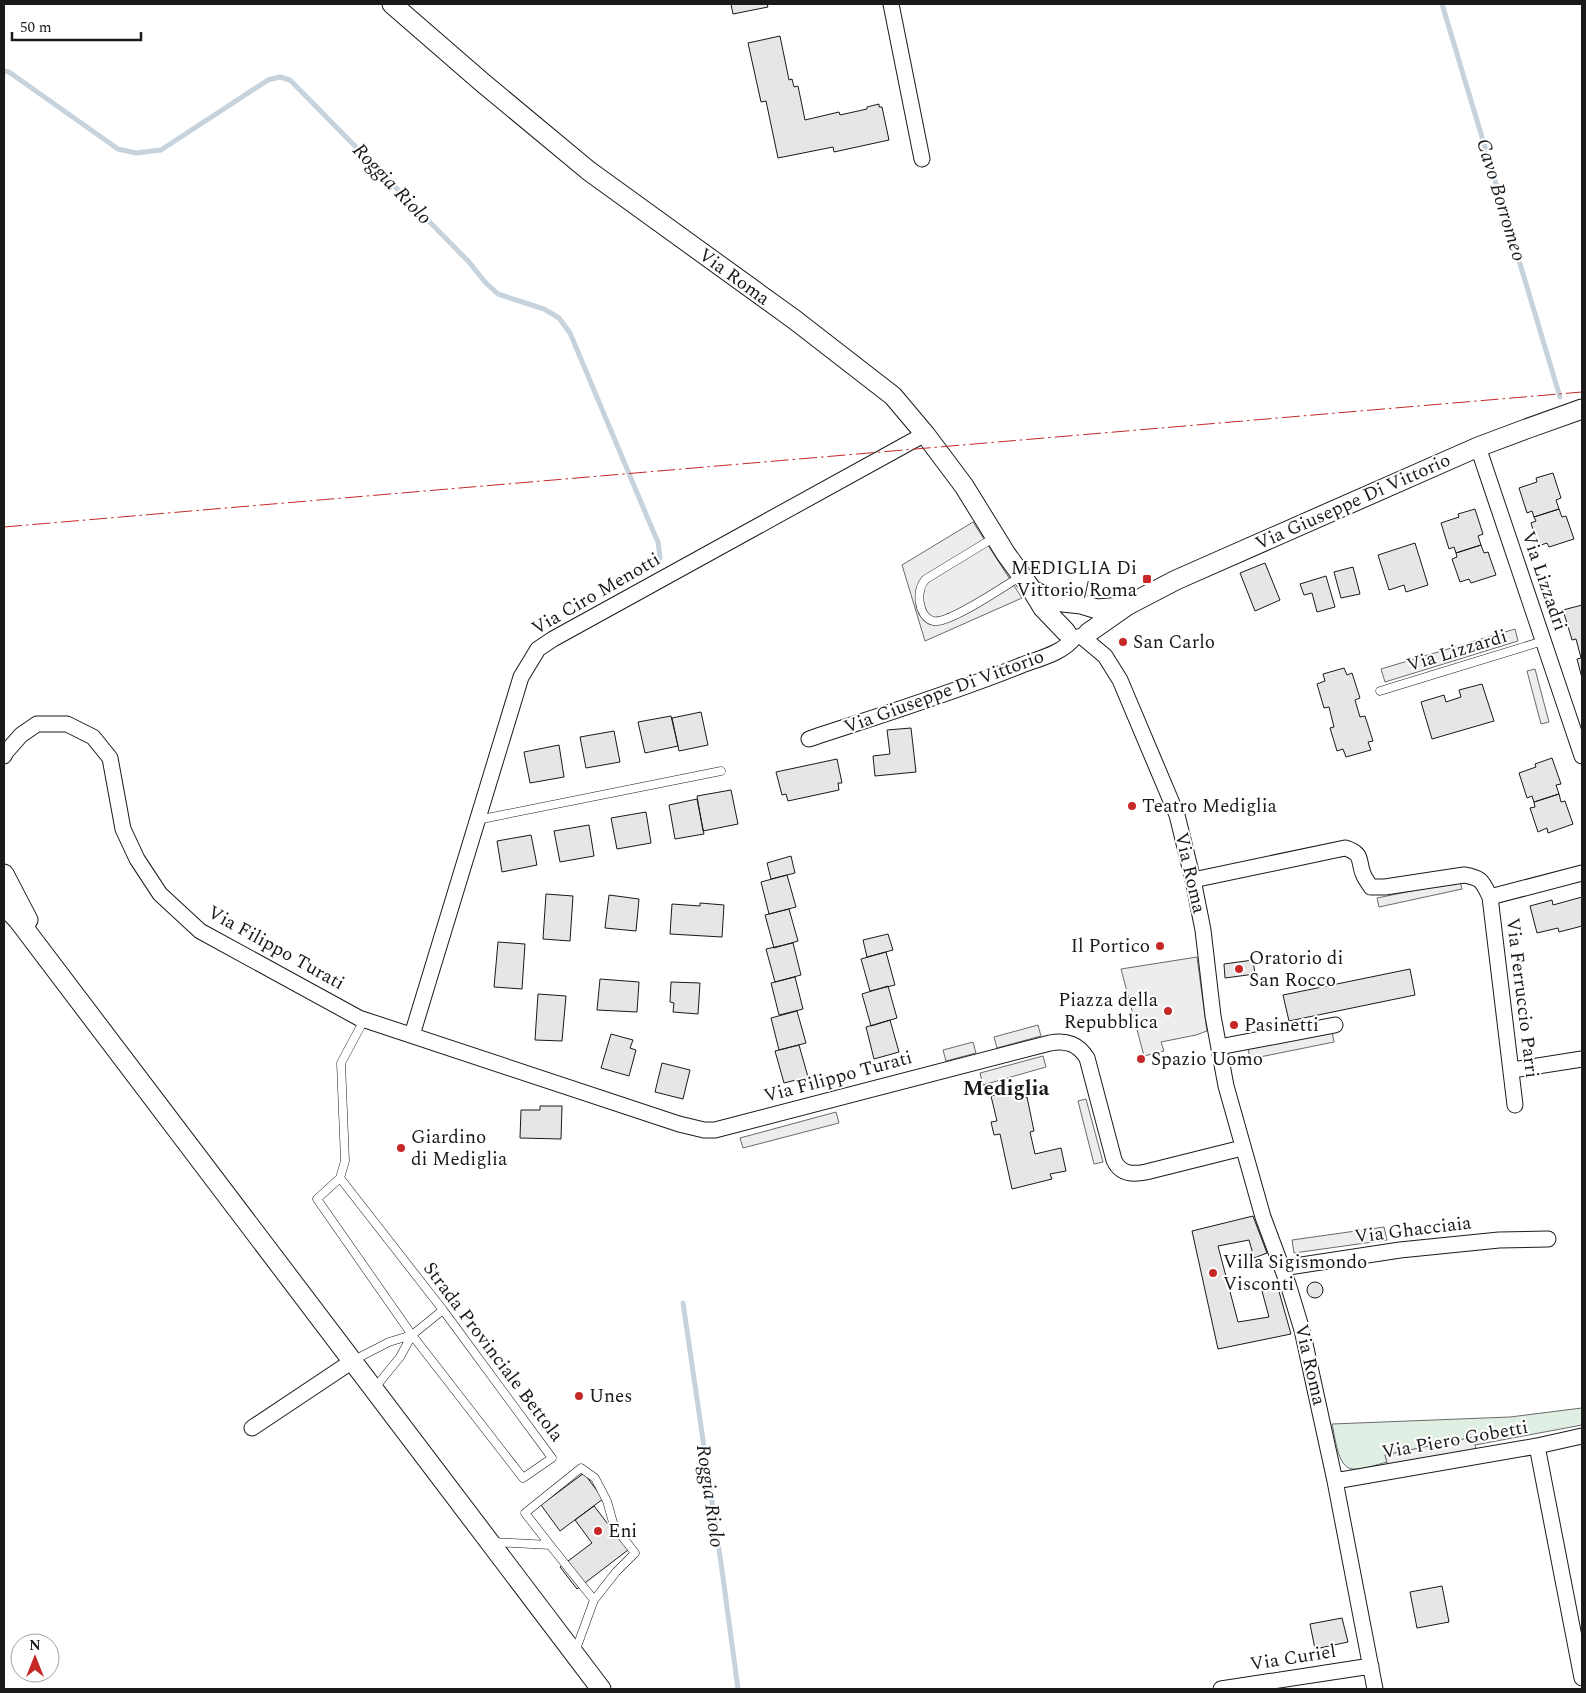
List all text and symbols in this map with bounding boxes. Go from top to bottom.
scale bar [12,10,141,42]
text: 50 m [20,16,52,39]
water label: Cavo Borromeo [1468,135,1534,265]
water label: Roggia Riolo [345,136,439,232]
street label: Via Roma [692,241,776,313]
street label: Via Giuseppe Di Vittorio [1251,446,1455,558]
street label: Via Lizzadri [1513,527,1575,635]
street label: Via Ciro Menotti [526,545,666,643]
place label: MEDIGLIA Di Vittorio/Roma [1011,554,1138,605]
marker: MEDIGLIA Di Vittorio/Roma [1141,573,1153,585]
street label: Via Lizzardi [1403,622,1511,680]
place label: San Carlo [1133,628,1215,657]
marker: San Carlo [1117,636,1129,648]
street label: Via Giuseppe Di Vittorio [840,642,1048,742]
place label: Teatro Mediglia [1142,792,1278,821]
marker: Teatro Mediglia [1126,800,1138,812]
street label: Via Roma [1167,830,1214,917]
street label: Via Filippo Turati [202,898,350,998]
street label: Via Ferruccio Parri [1498,916,1546,1080]
place label: Il Portico [1071,932,1150,961]
marker: Il Portico [1154,940,1166,952]
place label: Oratorio di San Rocco [1249,944,1343,995]
marker: Oratorio di San Rocco [1233,963,1245,975]
place label: Piazza della Repubblica [1058,986,1159,1037]
marker: Piazza della Repubblica [1162,1005,1174,1017]
place label: Pasinetti [1244,1011,1319,1040]
marker: Pasinetti [1228,1019,1240,1031]
street label: Via Filippo Turati [761,1043,915,1111]
place label: Spazio Uomo [1151,1045,1263,1074]
marker: Spazio Uomo [1135,1053,1147,1065]
district label: Mediglia [963,1073,1049,1105]
place label: Giardino di Mediglia [411,1123,508,1174]
marker: Giardino di Mediglia [395,1142,407,1154]
street label: Via Ghacciaia [1353,1208,1474,1252]
place label: Villa Sigismondo Visconti [1223,1248,1367,1299]
street label: Strada Provinciale Bettola [416,1256,571,1449]
marker: Villa Sigismondo Visconti [1207,1267,1219,1279]
street label: Via Roma [1287,1322,1334,1409]
place label: Unes [589,1382,632,1411]
marker: Unes [573,1390,585,1402]
street label: Via Piero Gobetti [1380,1413,1530,1467]
water label: Roggia Riolo [688,1443,732,1549]
place label: Eni [608,1517,637,1546]
marker: Eni [592,1525,604,1537]
north arrow [10,1633,60,1683]
text: N [29,1635,41,1656]
street label: Via Curiel [1248,1637,1338,1679]

